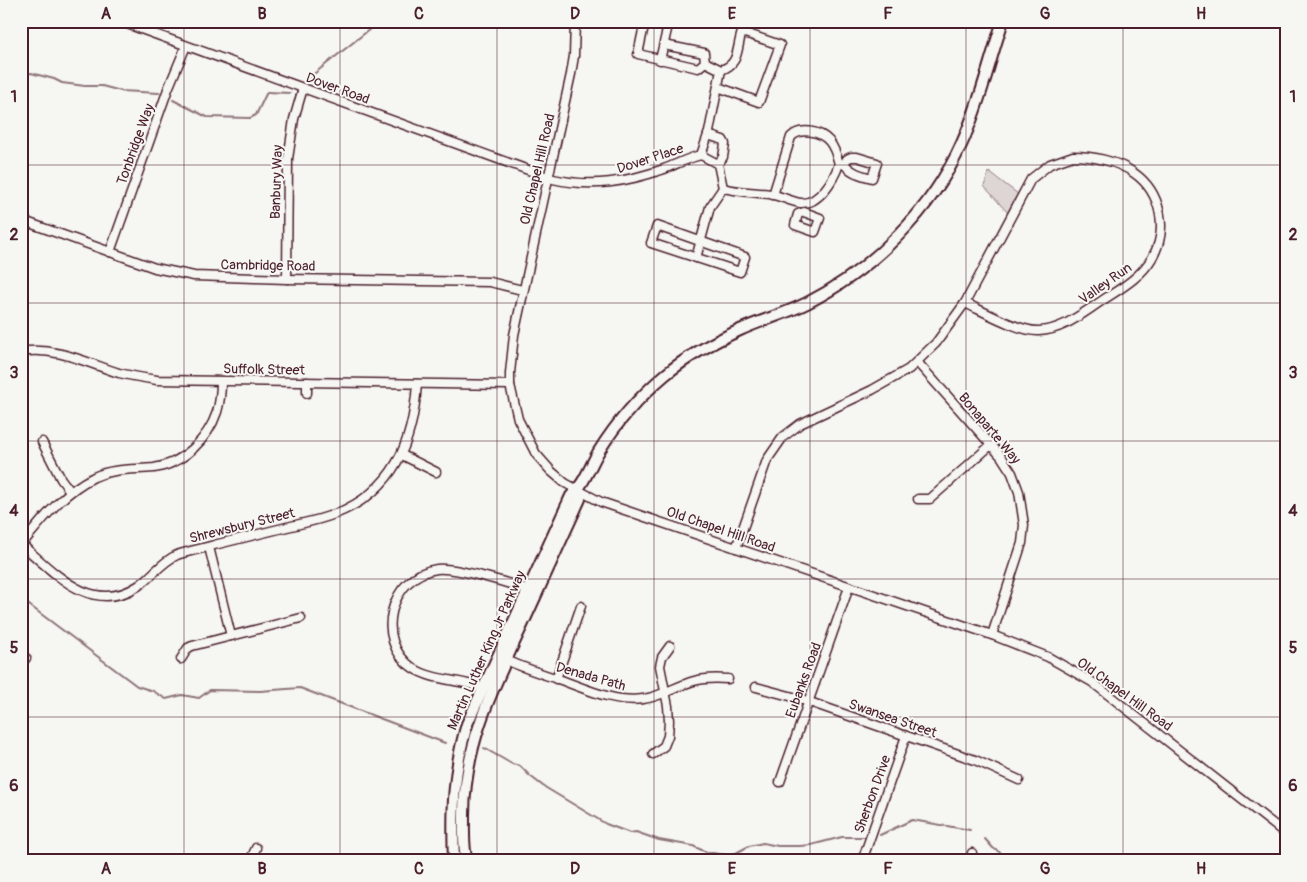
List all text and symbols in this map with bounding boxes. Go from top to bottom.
text: A [101,4,112,24]
text: B [257,4,267,24]
text: C [414,4,424,24]
text: D [570,4,580,24]
text: E [728,4,737,24]
text: F [883,4,893,24]
text: G [1040,4,1051,24]
text: H [1196,4,1206,24]
street label: Dover Road [304,69,372,108]
text: 1 [11,87,17,107]
text: 1 [1290,87,1296,107]
street label: Tonbridge Way [113,101,158,187]
street label: Old Chapel Hill Road [516,112,559,226]
street label: Dover Place [615,140,686,177]
street label: Banbury Way [267,145,286,219]
text: 2 [10,225,19,245]
text: 2 [1289,225,1298,245]
street label: Cambridge Road [221,256,316,275]
street label: Valley Run [1076,259,1135,308]
street label: Suffolk Street [223,360,306,379]
text: 3 [10,363,19,383]
text: 3 [1289,363,1298,383]
street label: Bonaparte Way [955,389,1024,467]
text: 4 [9,501,19,521]
text: 4 [1288,501,1298,521]
street label: Old Chapel Hill Road [664,503,778,556]
street label: Shrewsbury Street [188,504,297,547]
street label: Martin Luther King Jr Parkway [444,568,529,733]
text: 5 [10,638,19,658]
text: 5 [1289,638,1298,658]
street label: Eubanks Road [782,640,825,720]
street label: Old Chapel Hill Road [1074,654,1176,735]
street label: Denada Path [554,658,628,695]
street label: Swansea Street [847,695,939,742]
street label: Sherbon Drive [851,753,894,835]
text: 6 [9,776,19,796]
text: 6 [1288,776,1298,796]
text: A [101,859,112,879]
text: B [257,859,267,879]
text: C [414,859,424,879]
text: D [570,859,580,879]
text: E [728,859,737,879]
text: F [883,859,893,879]
text: G [1040,859,1051,879]
text: H [1196,859,1206,879]

